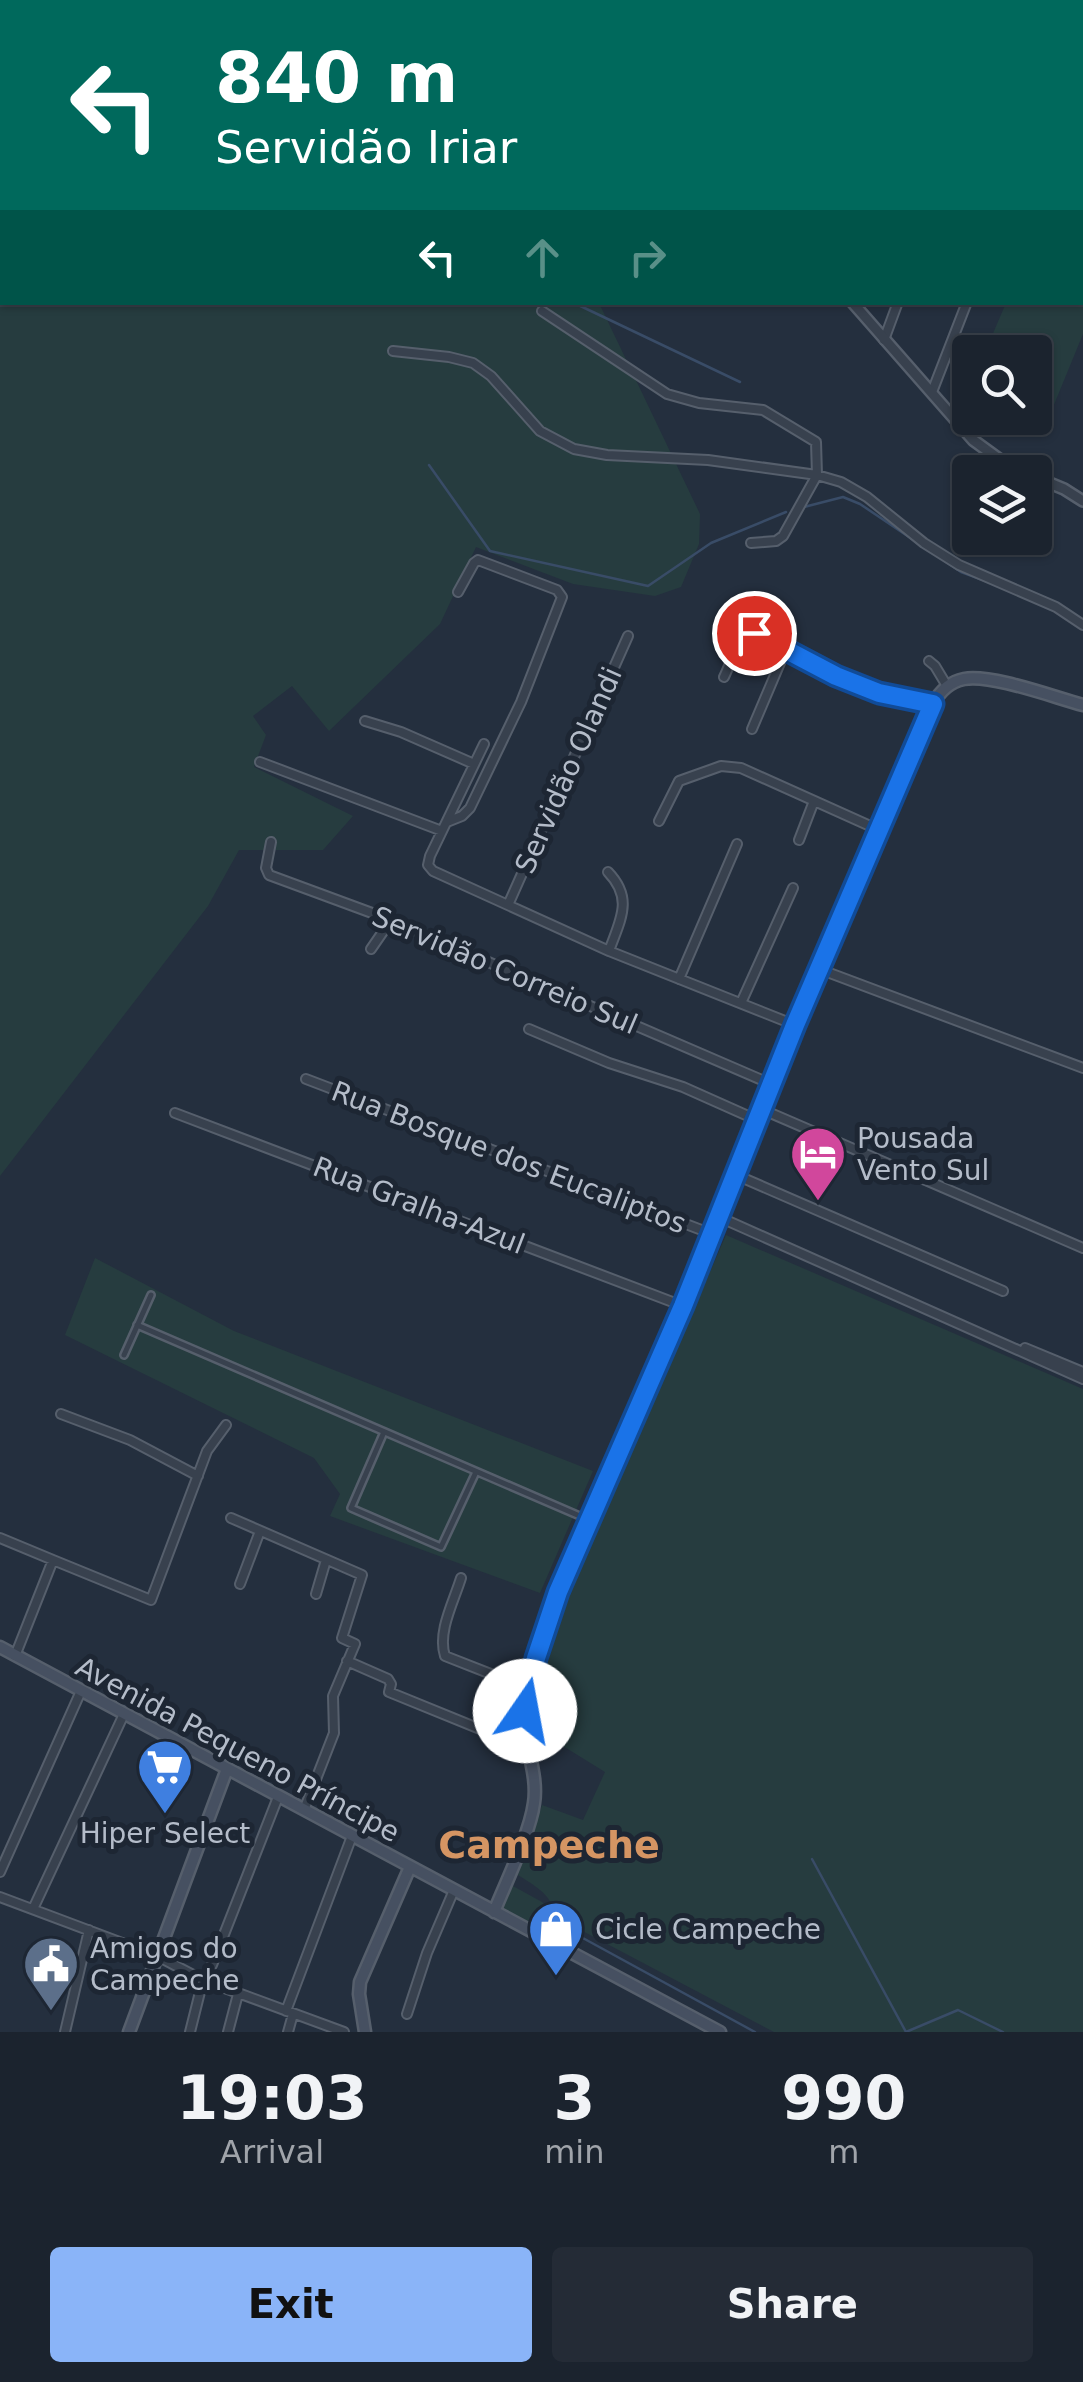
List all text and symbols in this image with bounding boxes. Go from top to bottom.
text: 840 m [215,37,458,119]
icon: left [50,40,180,170]
text: Servidão Iriar [215,121,517,174]
icon: left [410,230,465,285]
icon: ahead [515,230,570,285]
icon: right [620,230,675,285]
map controls [952,335,1052,555]
button: search [952,335,1052,435]
button: layers [952,455,1052,555]
pin [712,591,797,676]
icon: arrive [727,606,782,661]
street label: Servidão Olandi [508,662,629,878]
street label: Servidão Correio Sul [367,900,642,1041]
street label: Rua Bosque dos Eucaliptos [327,1075,691,1240]
place label: Pousada Vento Sul [857,1122,989,1187]
hotel icon: Pousada Vento Sul [788,1124,848,1203]
street label: Rua Gralha-Azul [308,1150,529,1261]
street label: Avenida Pequeno Príncipe [70,1650,405,1849]
position arrow [473,1659,577,1763]
supermarket icon: Hiper Select [135,1737,195,1816]
place label: Hiper Select [80,1817,250,1850]
district label: Campeche [438,1823,660,1867]
shop icon: Cicle Campeche [526,1899,586,1978]
place label: Cicle Campeche [595,1913,821,1946]
place label: Amigos do Campeche [90,1932,239,1997]
public building icon: Amigos do Campeche [21,1934,81,2013]
text: 19:03 [177,2063,368,2133]
text: 3 [553,2063,595,2133]
text: 990 [781,2063,906,2133]
text: Arrival [220,2133,324,2171]
text: min [544,2133,605,2171]
text: m [828,2133,859,2171]
button: Exit [50,2247,532,2362]
button: Share [552,2247,1033,2362]

